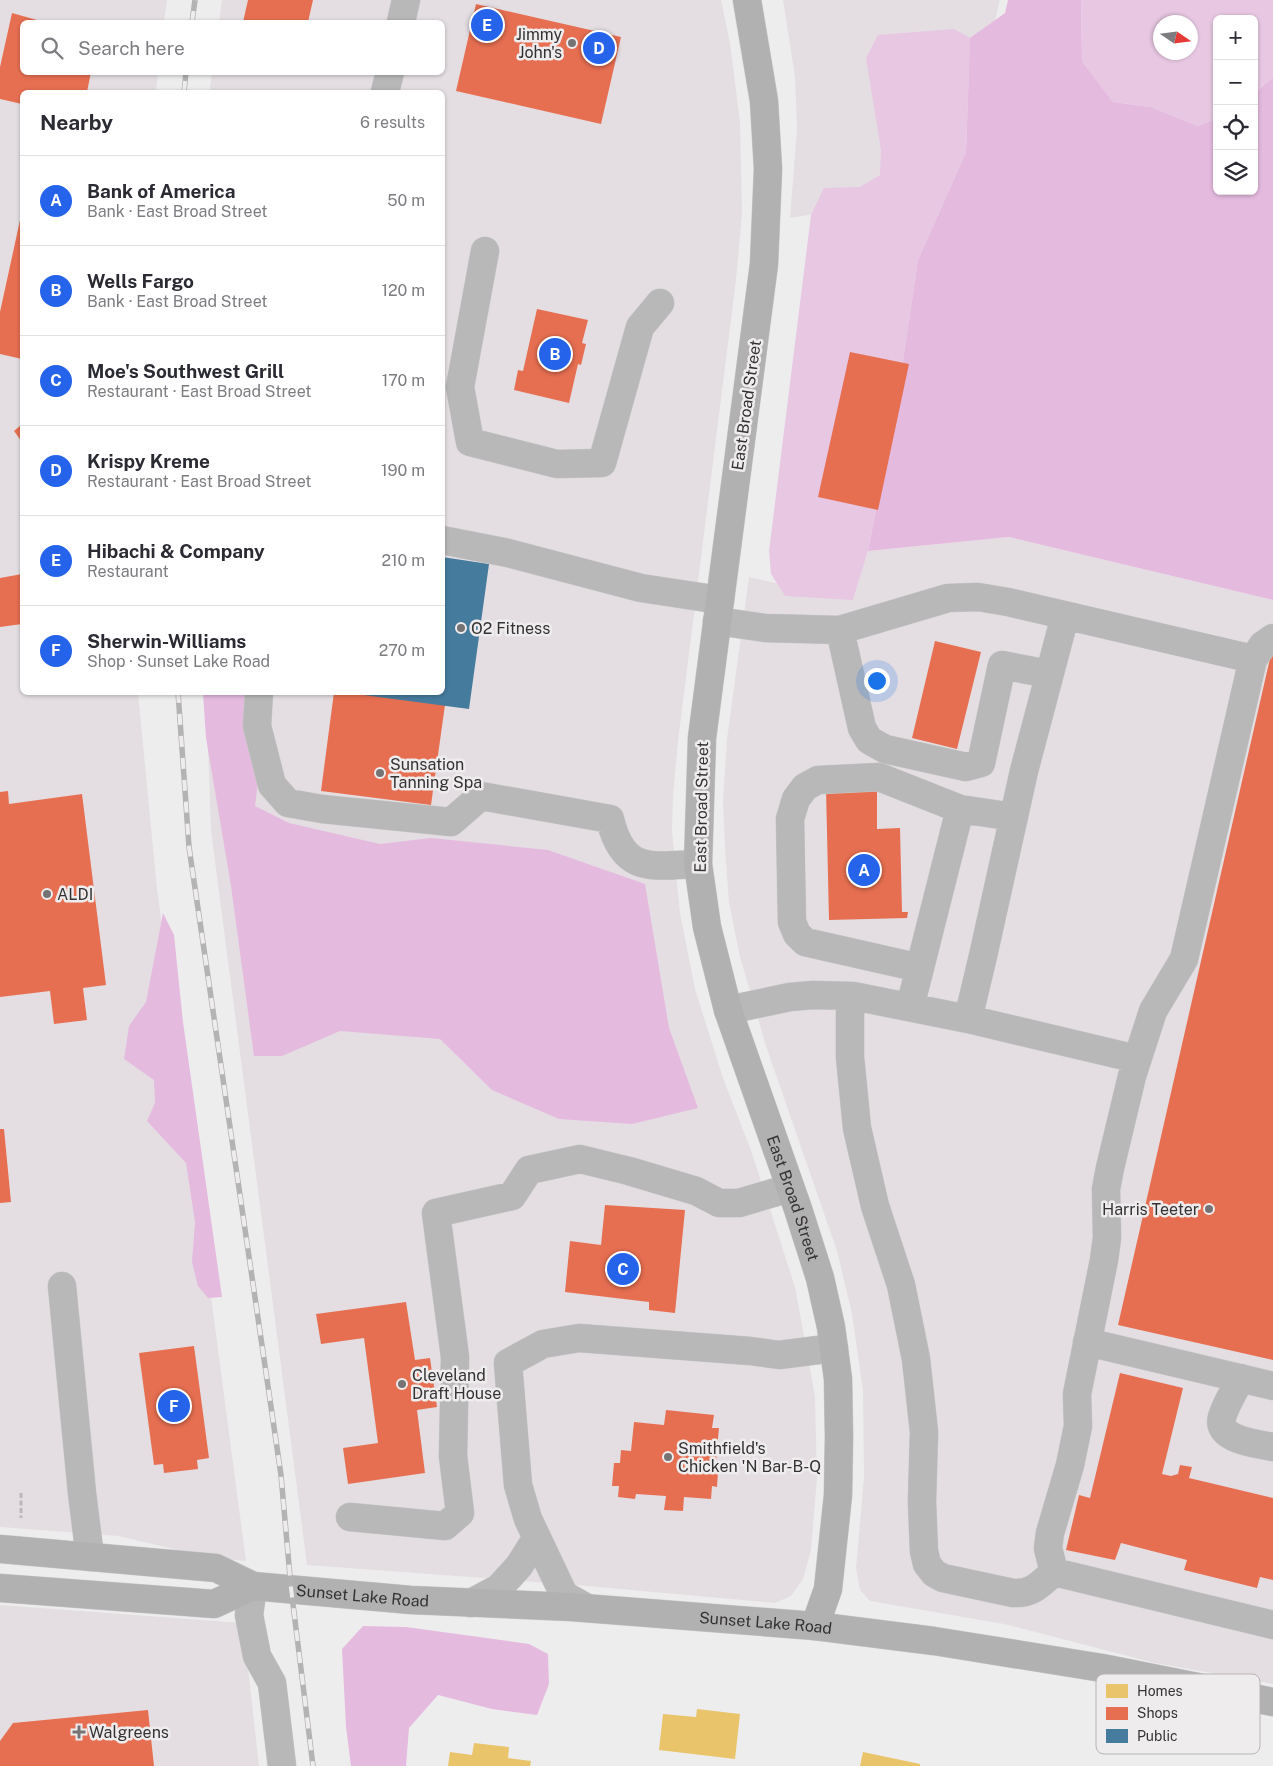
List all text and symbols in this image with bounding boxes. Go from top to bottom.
pin: E [471,6,503,44]
north arrow [1153,15,1198,60]
map controls [1213,15,1258,195]
button: + [1213,15,1258,60]
search box [20,20,445,75]
place label: Jimmy John's [516,25,562,62]
pin: D [583,29,615,67]
icon: search [38,34,66,62]
text: Search here [78,37,185,59]
marker: Jimmy John's [566,37,578,49]
button: − [1213,60,1258,105]
button: locate [1213,105,1258,150]
text: Nearby [40,110,113,135]
text: 6 results [360,113,425,132]
button: layers [1213,150,1258,195]
text: Bank of America [87,180,235,202]
text: A [50,191,62,210]
text: 50 m [387,191,425,210]
text: Bank · East Broad Street [87,202,268,221]
text: Wells Fargo [87,270,194,292]
text: B [51,281,61,300]
text: 120 m [381,281,425,300]
text: Bank · East Broad Street [87,292,268,311]
pin: B [539,335,571,373]
street label: East Broad Street [728,339,765,471]
text: Moe's Southwest Grill [87,360,284,382]
text: C [50,371,62,390]
text: 170 m [382,371,425,390]
text: Restaurant · East Broad Street [87,382,312,401]
text: Krispy Kreme [87,450,210,472]
text: D [50,461,62,480]
text: 190 m [381,461,425,480]
text: Restaurant · East Broad Street [87,472,312,491]
text: Hibachi & Company [87,540,265,562]
text: E [51,551,61,570]
text: 210 m [381,551,425,570]
text: Restaurant [87,562,169,581]
place label: O2 Fitness [471,619,550,638]
marker: O2 Fitness [455,622,467,634]
text: Sherwin-Williams [87,630,246,652]
text: F [51,641,61,660]
text: 270 m [379,641,425,660]
text: Shop · Sunset Lake Road [87,652,270,671]
your location [864,668,890,694]
street label: East Broad Street [691,741,712,873]
place label: Sunsation Tanning Spa [390,755,482,792]
marker: Sunsation Tanning Spa [374,767,386,779]
pin: A [848,851,880,889]
place label: ALDI [57,885,93,904]
marker: ALDI [41,888,53,900]
street label: East Broad Street [763,1133,823,1263]
place label: Harris Teeter [1102,1200,1199,1219]
marker: Harris Teeter [1203,1203,1215,1215]
pin: C [607,1250,639,1288]
place label: Cleveland Draft House [412,1366,501,1403]
marker: Cleveland Draft House [396,1378,408,1390]
pin: F [158,1387,190,1425]
place label: Smithfield's Chicken 'N Bar-B-Q [678,1439,821,1476]
marker: Smithfield's Chicken 'N Bar-B-Q [662,1451,674,1463]
street label: Sunset Lake Road [295,1581,430,1611]
street label: Sunset Lake Road [698,1608,833,1638]
legend [1096,1674,1260,1754]
text: Homes [1137,1683,1183,1699]
text: Shops [1137,1705,1178,1721]
place label: Walgreens [89,1723,169,1742]
marker: Walgreens [73,1726,85,1738]
text: Public [1137,1728,1178,1744]

